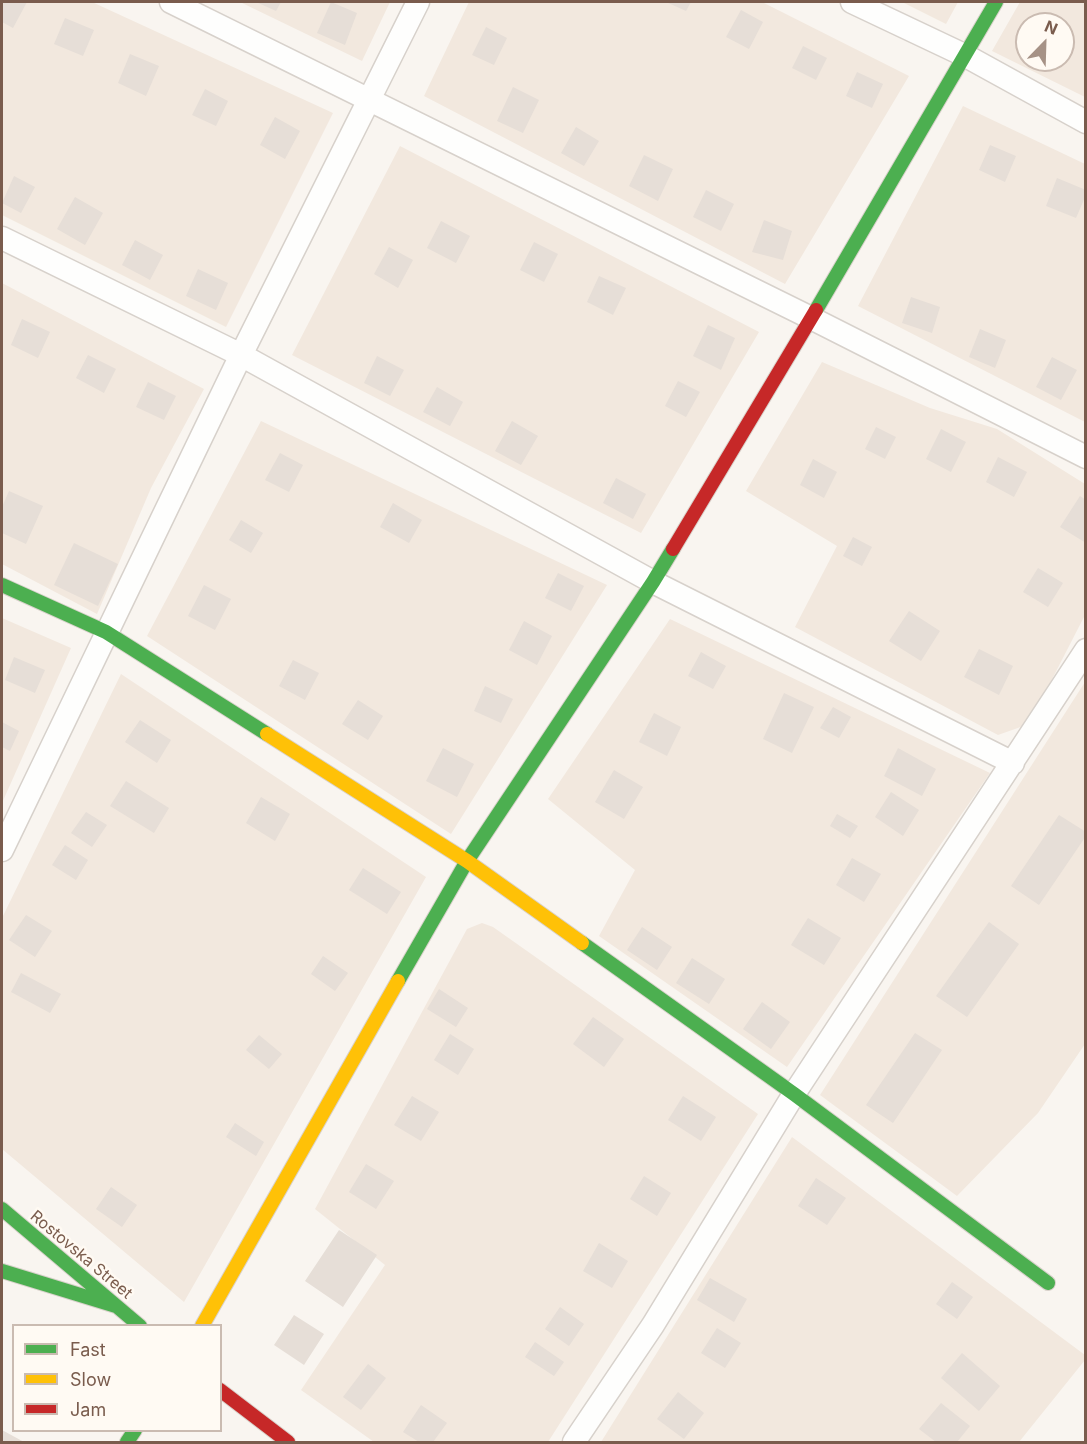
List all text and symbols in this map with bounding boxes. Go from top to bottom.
north arrow [1015,12,1075,72]
text: N [1042,16,1061,39]
street label: Rostovska Street [26,1207,136,1303]
legend [12,1324,222,1432]
text: Fast [70,1339,106,1360]
text: Slow [70,1369,111,1390]
text: Jam [70,1399,106,1420]

